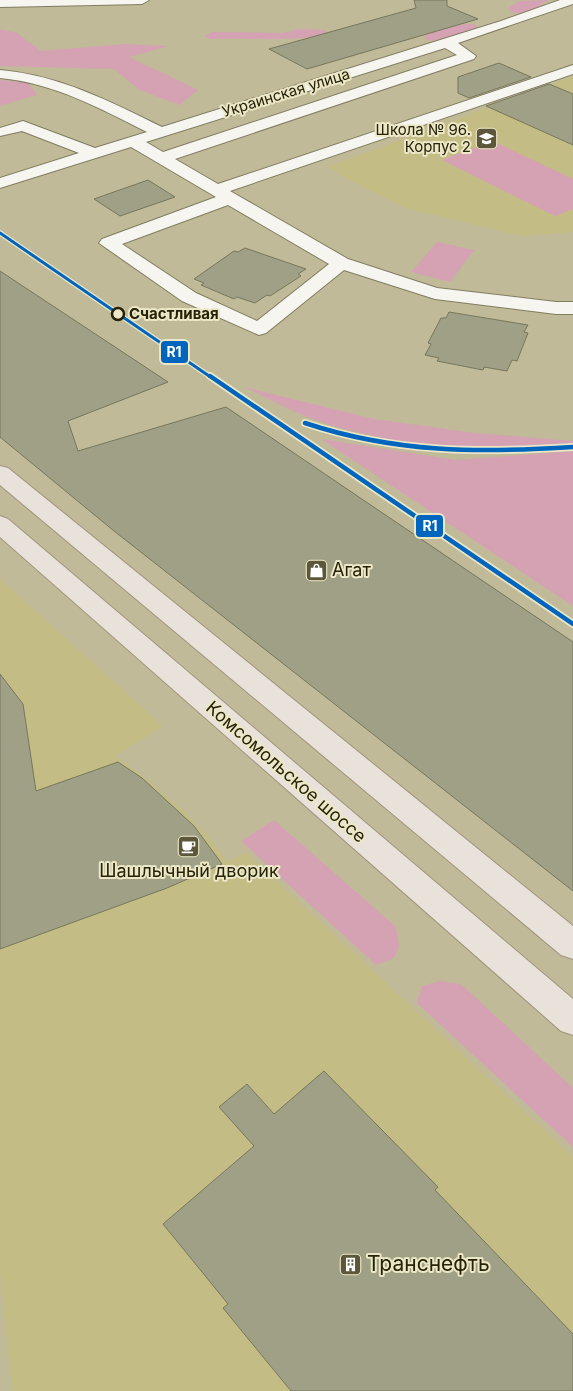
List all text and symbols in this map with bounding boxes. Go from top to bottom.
street label: Украинская улица [220,64,352,121]
place label: Школа № 96. Корпус 2 [376,120,471,156]
school or university icon: Школа № 96. Корпус 2 [475,127,499,151]
place label: Счастливая [129,304,219,323]
marker: Счастливая [111,307,125,321]
line badge: R1 [160,340,189,364]
text: R1 [166,343,182,360]
line badge: R1 [415,514,444,538]
text: R1 [422,517,438,534]
shop icon: Агат [304,558,328,582]
place label: Агат [332,559,371,580]
street label: Комсомольское шоссе [202,697,371,847]
cafe icon: Шашлычный дворик [177,834,201,858]
place label: Шашлычный дворик [99,860,279,881]
place label: Транснефть [367,1251,490,1276]
building icon: Транснефть [339,1252,363,1276]

